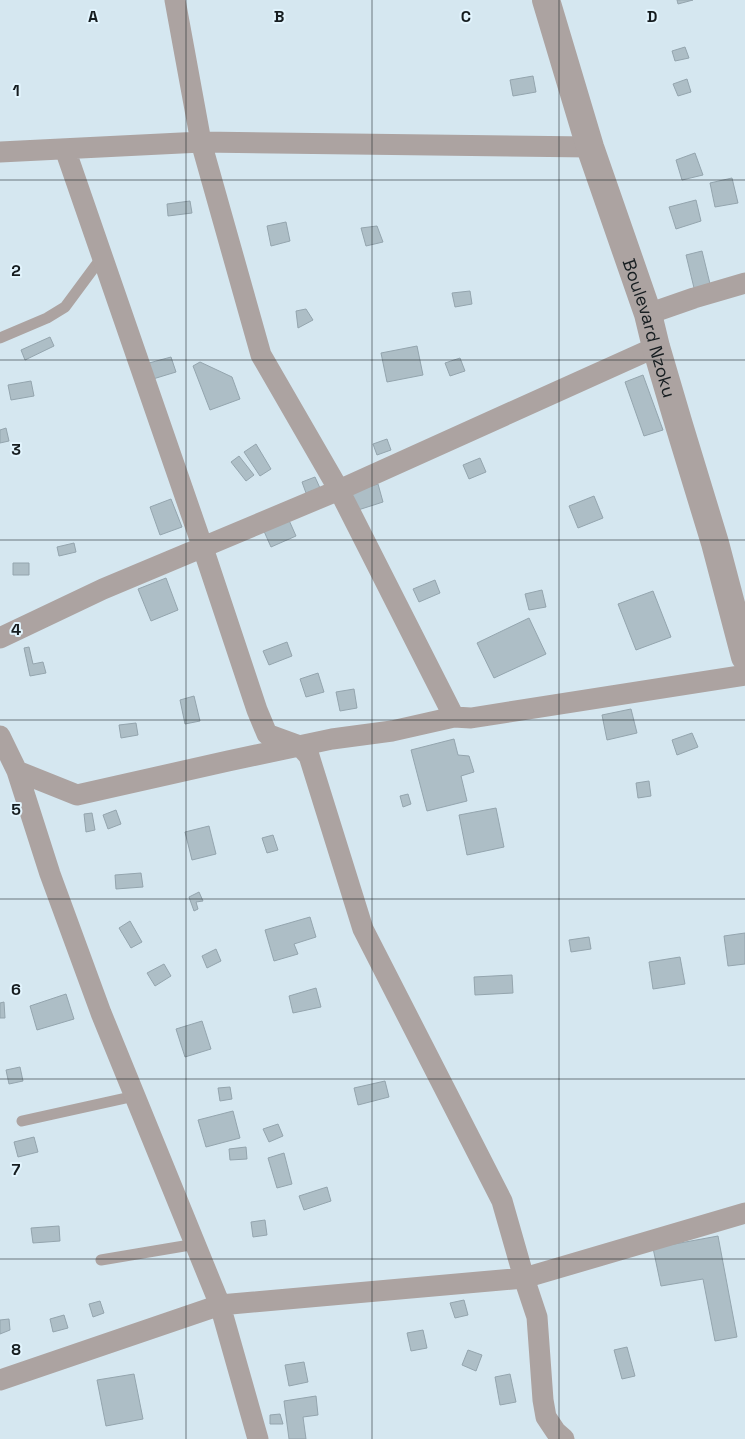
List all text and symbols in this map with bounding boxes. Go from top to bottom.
text: A [88,6,98,27]
text: B [274,6,284,27]
text: C [461,6,471,27]
text: D [647,6,657,27]
text: 1 [12,80,20,101]
street label: Boulevard Nzoku [618,255,682,400]
text: 2 [11,260,21,281]
text: 3 [11,439,21,460]
text: 4 [11,619,21,640]
text: 5 [11,799,21,820]
text: 6 [11,979,21,1000]
text: 7 [12,1159,21,1180]
text: 8 [11,1339,21,1360]

